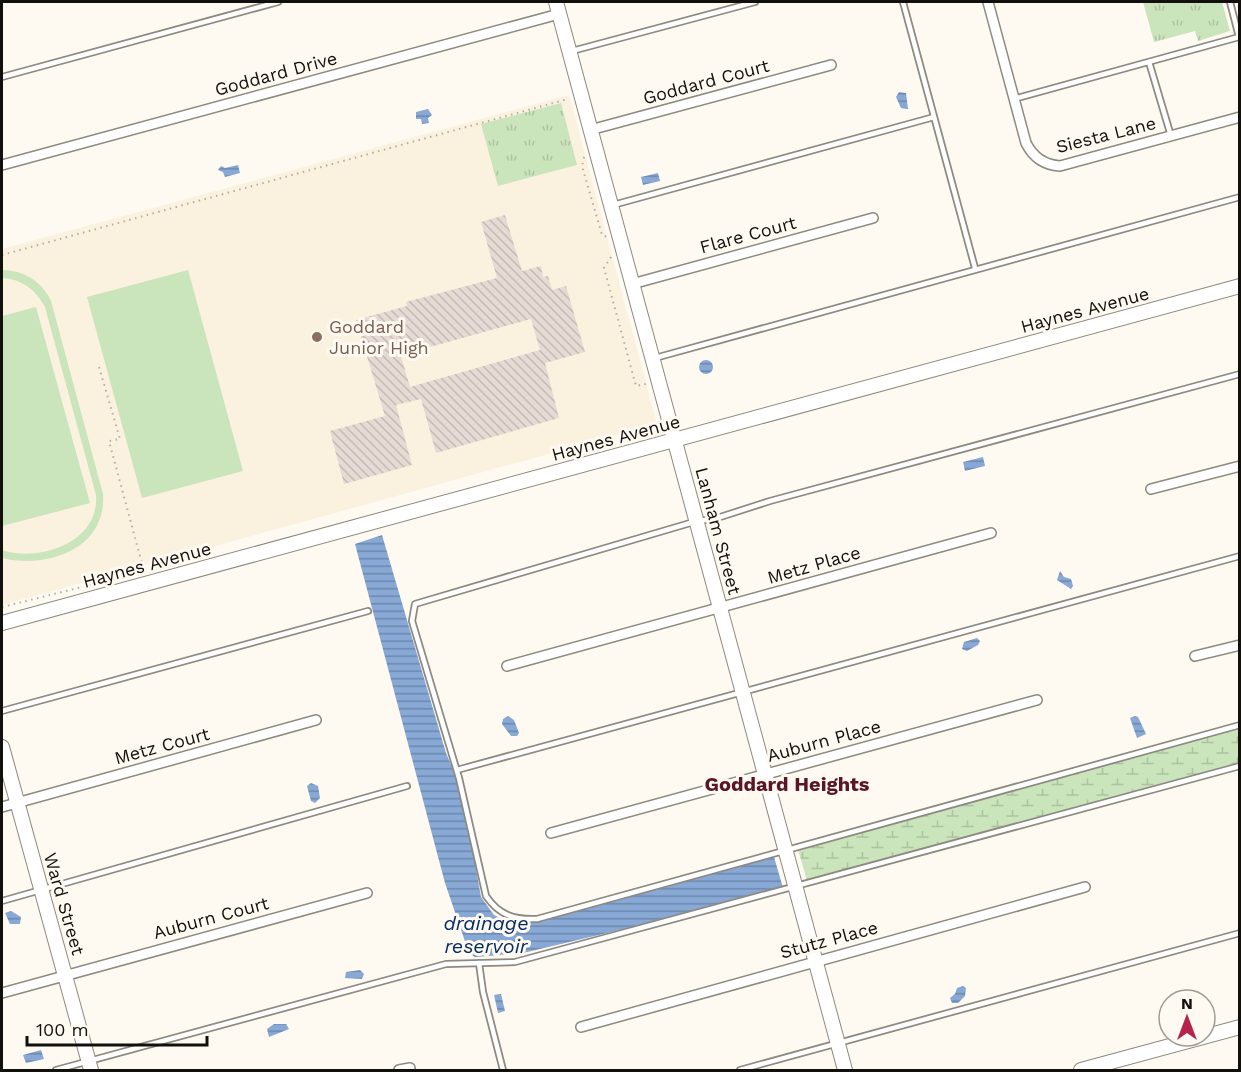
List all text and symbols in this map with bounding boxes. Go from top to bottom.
street label: Goddard Drive [212,47,339,100]
street label: Goddard Court [641,54,772,108]
street label: Siesta Lane [1054,112,1158,157]
street label: Flare Court [697,211,799,257]
street label: Haynes Avenue [1018,282,1151,337]
place label: Goddard Junior High [329,316,429,358]
marker: Goddard Junior High [310,330,324,344]
street label: Haynes Avenue [549,410,682,465]
street label: Lanham Street [691,465,746,597]
street label: Haynes Avenue [80,537,213,592]
street label: Metz Place [765,541,863,588]
street label: Auburn Place [765,715,883,766]
street label: Metz Court [112,723,212,768]
district label: Goddard Heights [705,772,870,796]
street label: Ward Street [40,850,89,958]
street label: Auburn Court [151,892,271,943]
water label: drainage reservoir [443,911,529,958]
street label: Stutz Place [778,916,880,963]
north arrow [1157,988,1217,1048]
text: N [1181,994,1193,1013]
scale bar [27,1009,207,1047]
text: 100 m [36,1019,89,1040]

